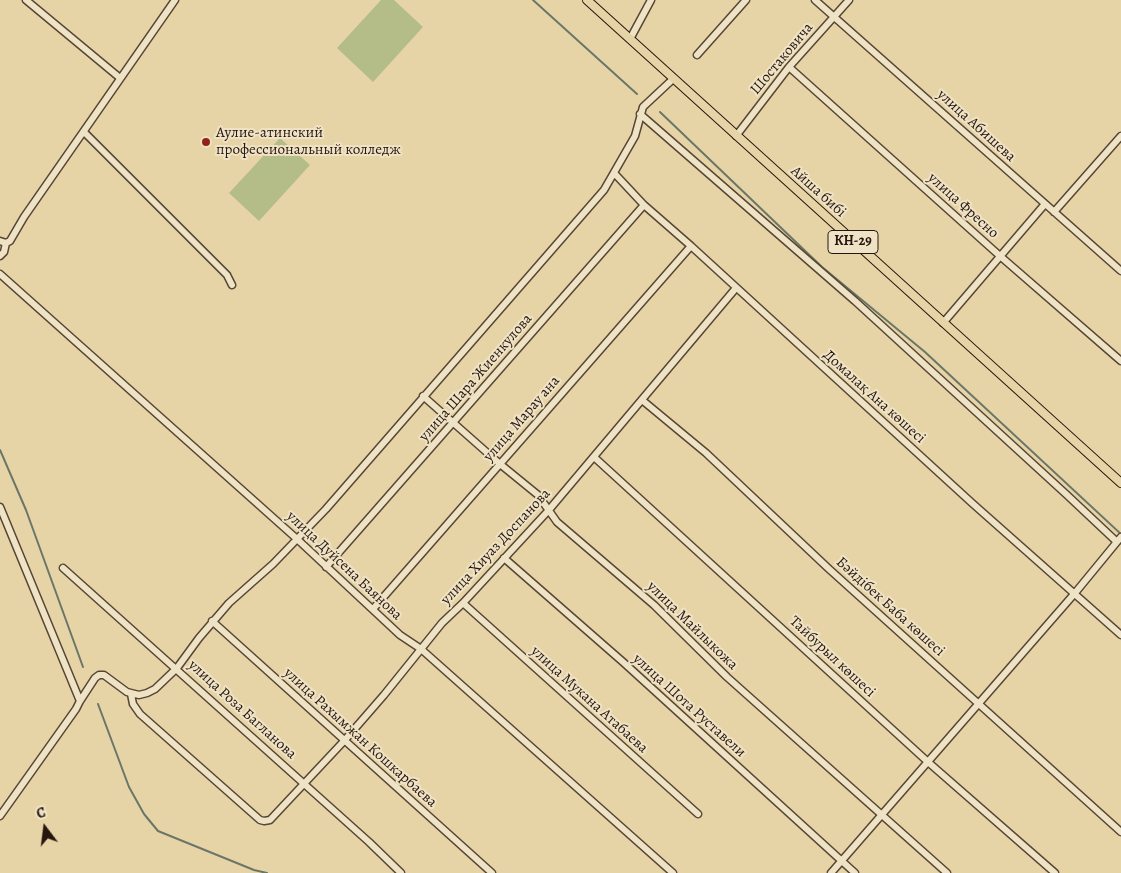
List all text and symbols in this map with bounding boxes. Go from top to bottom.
street label: Шостаковича [747,19,817,99]
street label: улица Абишева [933,86,1019,166]
place label: Аулие-атинский профессиональный колледж [216,124,401,159]
marker: Аулие-атинский профессиональный колледж [200,136,212,148]
street label: Айша бибі [787,163,849,221]
street label: улица Фресно [924,169,1002,243]
road number: КН-29 [828,230,878,253]
street label: улица Шара Жиенкулова [416,310,536,446]
street label: Домалақ Ана көшесі [819,346,929,448]
street label: улица Марау ана [480,372,564,466]
street label: улица Хиуаз Доспанова [438,485,554,609]
street label: улица Дуйсена Баянова [282,508,406,624]
street label: Бәйдібек Баба көшесі [832,553,948,661]
street label: улица Майлыкожа [643,578,741,674]
street label: Тайбурыл көшесі [785,613,879,701]
street label: улица Мукана Атабаева [527,643,651,757]
street label: улица Шота Руставели [629,650,749,762]
street label: улица Роза Багланова [184,657,300,763]
street label: улица Рахымжан Кошкарбаева [280,664,440,812]
north arrow [20,803,70,853]
text: С [34,803,48,823]

